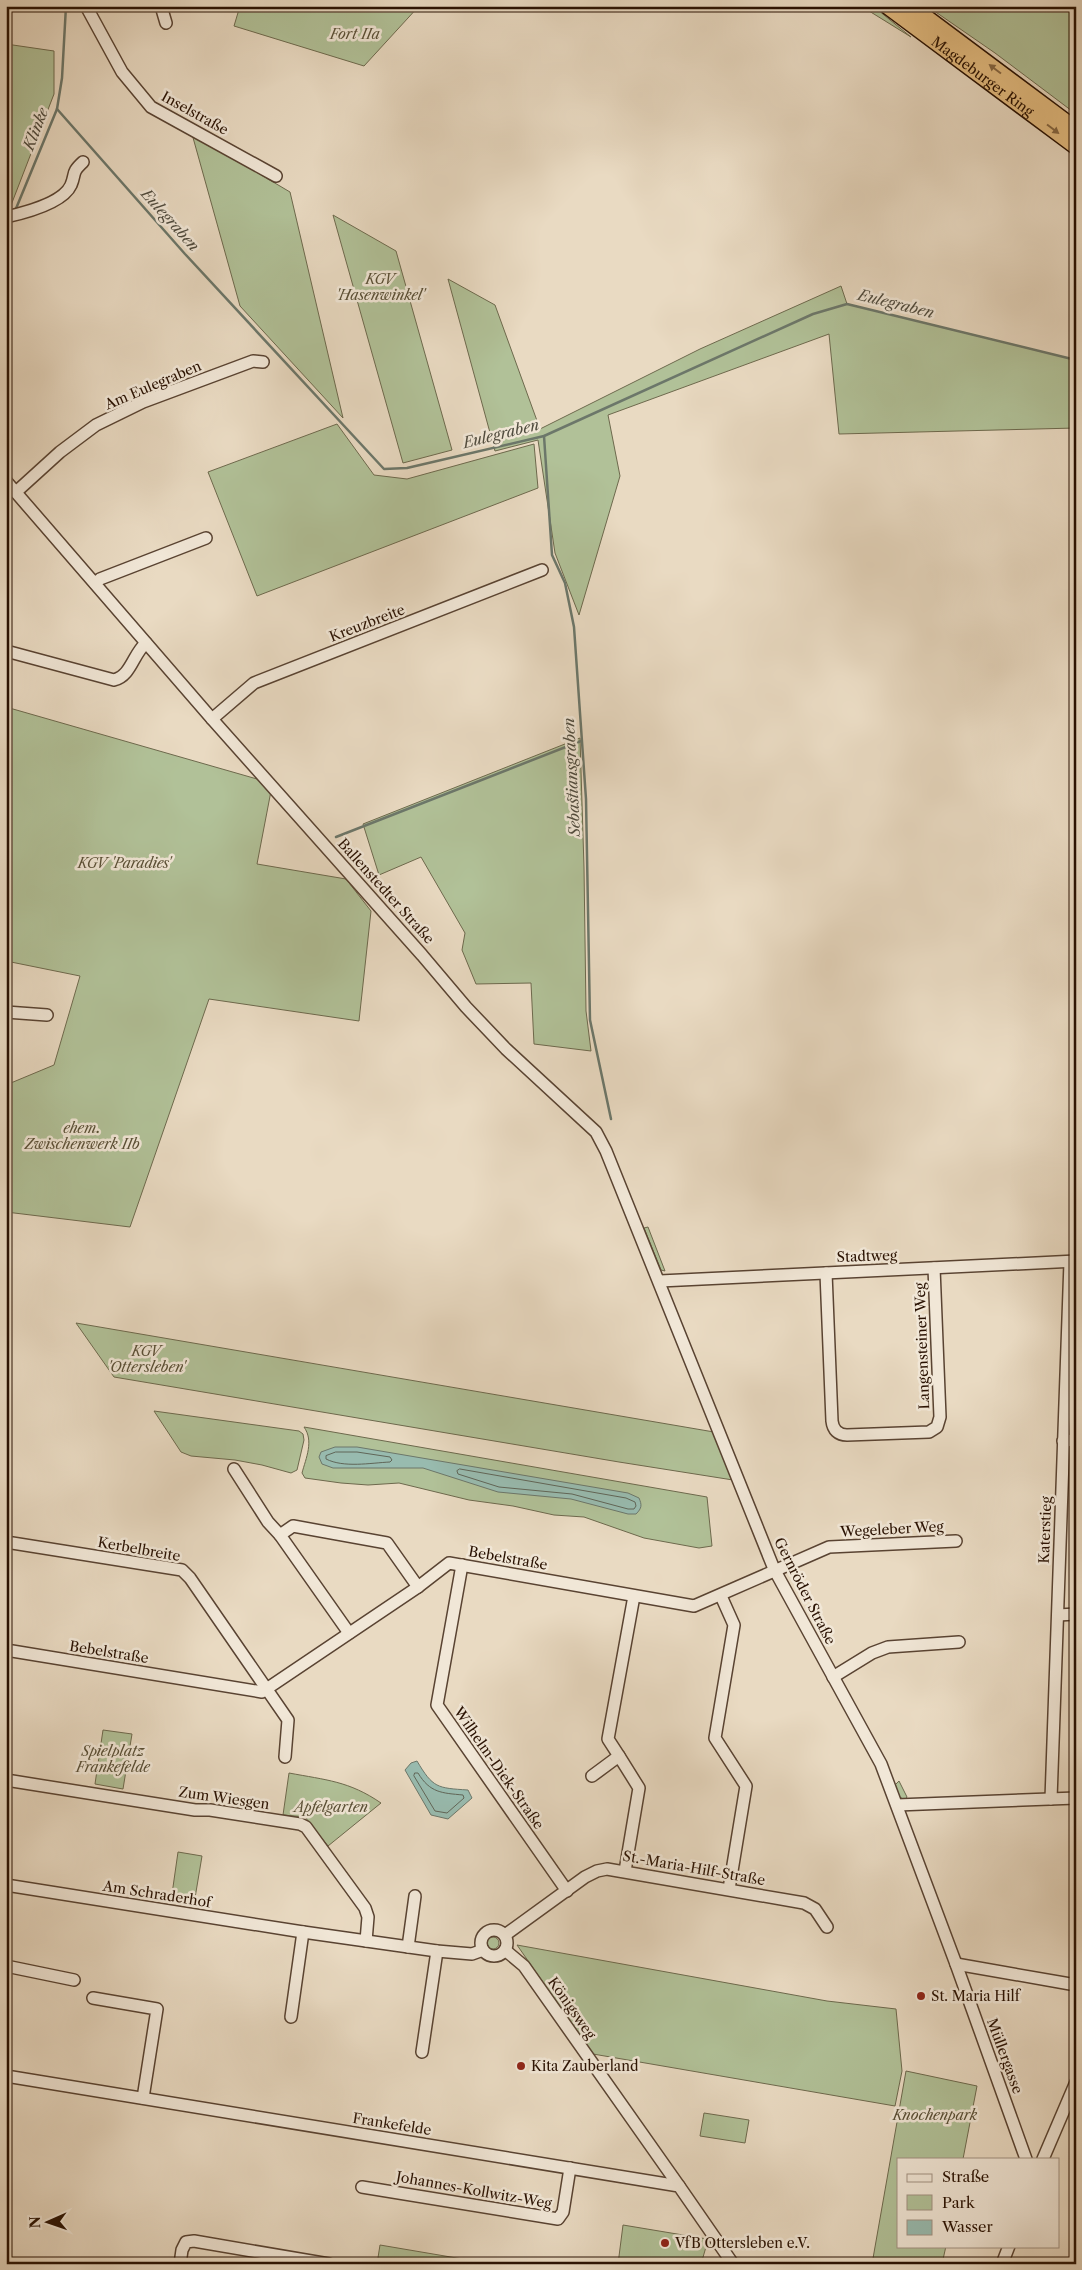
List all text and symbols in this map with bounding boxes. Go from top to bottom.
park label: Fort IIa [329,25,381,43]
street label: Magdeburger Ring [928,32,1038,121]
one-way arrow [989,63,1002,74]
street label: Inselstraße [158,87,232,139]
water label: Klinke [18,104,53,154]
one-way arrow [1046,124,1059,135]
water label: Eulegraben [137,184,204,255]
park label: KGV 'Hasenwinkel' [336,270,427,304]
water label: Eulegraben [855,285,936,322]
street label: Am Eulegraben [101,356,204,414]
water label: Eulegraben [460,415,541,452]
street label: Kreuzbreite [327,600,407,646]
water label: Sebastiansgraben [559,717,584,838]
street label: Ballenstedter Straße [334,835,438,948]
park label: KGV 'Paradies' [77,854,173,872]
park label: ehem. Zwischenwerk IIb [23,1119,140,1153]
street label: Stadtweg [836,1246,898,1266]
street label: Langensteiner Weg [911,1282,933,1410]
park label: KGV 'Ottersleben' [107,1342,188,1376]
street label: Katerstieg [1035,1495,1055,1564]
street label: Wegeleber Weg [839,1517,945,1541]
street label: Kerbelbreite [96,1533,182,1565]
street label: Gernröder Straße [770,1534,840,1648]
street label: Bebelstraße [467,1542,549,1574]
street label: Bebelstraße [68,1637,150,1667]
street label: Wilhelm-Diek-Straße [449,1702,548,1833]
park label: Spielplatz Frankefelde [75,1742,151,1776]
street label: Zum Wiesgen [177,1783,271,1813]
park label: Apfelgarten [292,1798,368,1816]
street label: St.-Maria-Hilf-Straße [621,1847,767,1889]
street label: Am Schraderhof [101,1876,214,1912]
street label: Königsweg [544,1973,600,2043]
place label: St. Maria Hilf [931,1987,1022,2005]
marker: St. Maria Hilf [915,1990,927,2002]
street label: Müllergasse [983,2016,1027,2096]
place label: Kita Zauberland [531,2057,639,2075]
marker: Kita Zauberland [515,2060,527,2072]
park label: Knochenpark [892,2106,978,2124]
street label: Frankefelde [351,2109,433,2139]
legend [897,2158,1060,2248]
street label: Johannes-Kollwitz-Weg [393,2167,554,2213]
text: Straße [942,2167,989,2186]
text: Park [942,2193,976,2212]
north arrow [22,2198,72,2248]
text: N [26,2216,44,2229]
text: Wasser [941,2217,993,2236]
place label: VfB Ottersleben e.V. [674,2234,810,2252]
marker: VfB Ottersleben e.V. [659,2237,671,2249]

